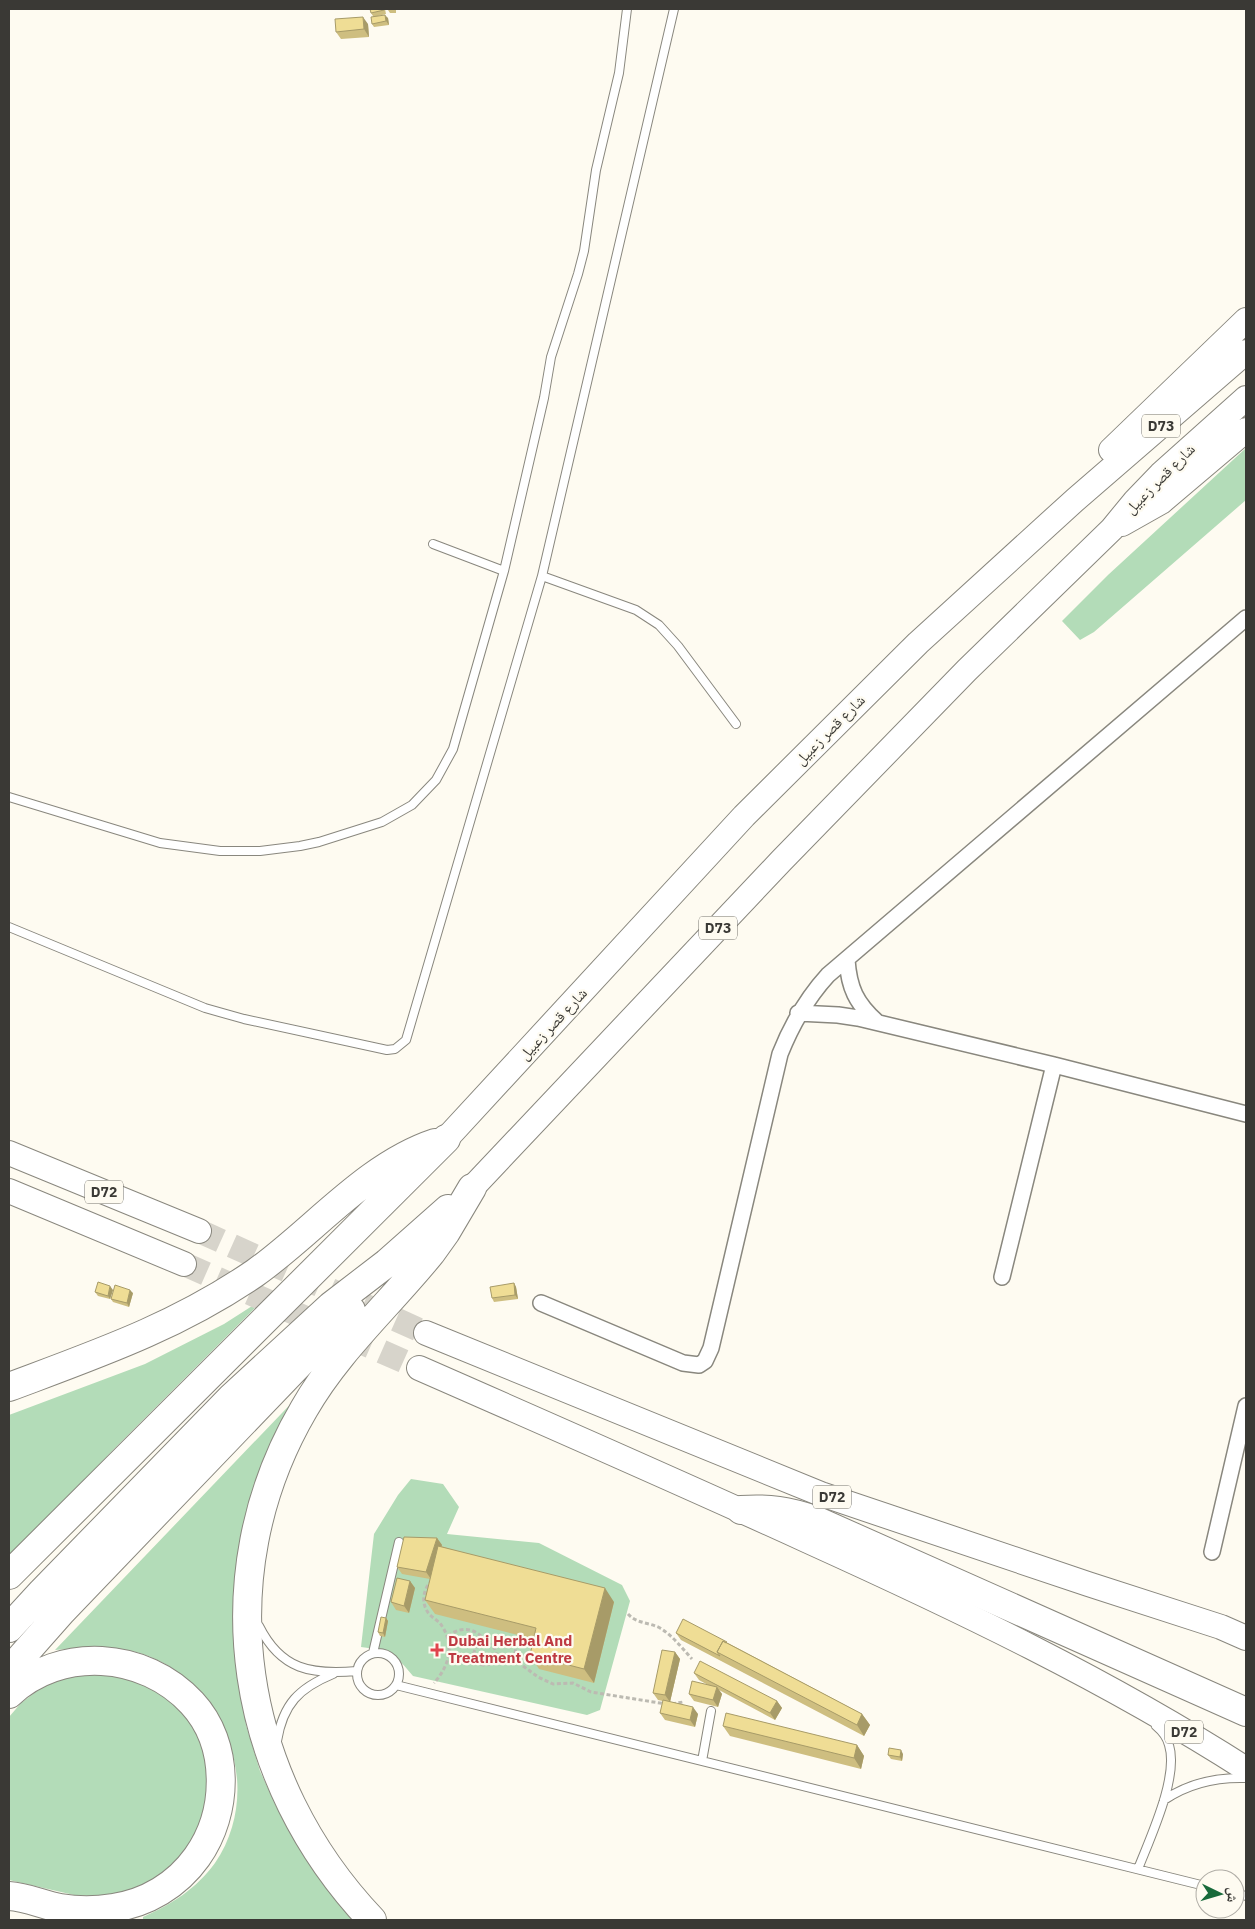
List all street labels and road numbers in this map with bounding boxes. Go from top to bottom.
road number: D73 [1142,414,1180,438]
street label: شارع قصر زعبيل [1121,439,1200,518]
street label: شارع قصر زعبيل [791,690,870,769]
road number: D73 [699,916,737,940]
street label: شارع قصر زعبيل [514,984,592,1064]
road number: D72 [85,1180,123,1204]
road number: D72 [813,1485,851,1508]
road number: D72 [1165,1720,1203,1744]

